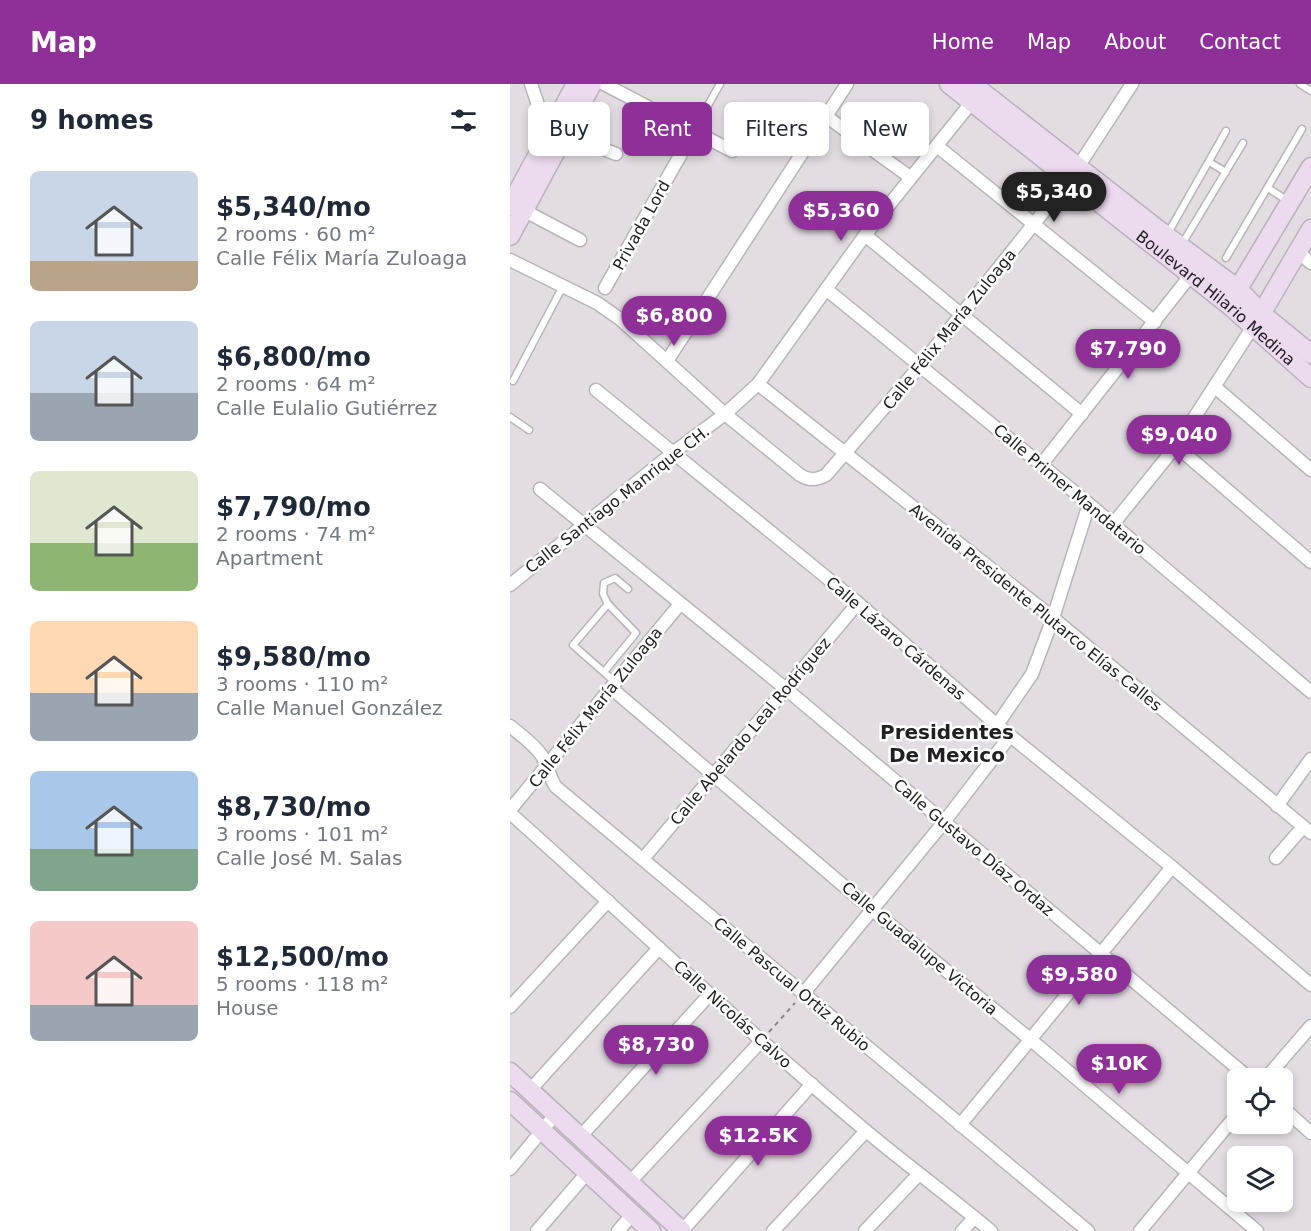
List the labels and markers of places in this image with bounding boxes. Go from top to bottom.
pin: $5,340 [1005,172,1103,223]
pin: $5,360 [792,191,890,242]
pin: $6,800 [625,296,723,347]
pin: $7,790 [1079,329,1177,380]
pin: $9,040 [1130,415,1228,466]
pin: $9,580 [1030,955,1128,1006]
pin: $8,730 [607,1025,705,1076]
pin: $10K [1083,1044,1155,1095]
pin: $12.5K [709,1116,807,1167]

